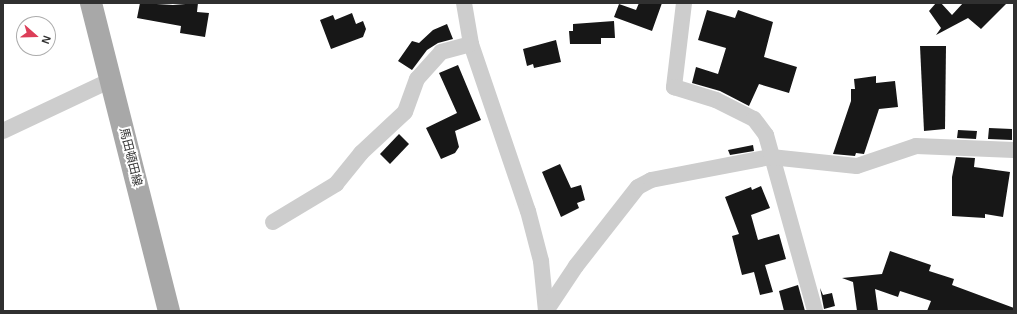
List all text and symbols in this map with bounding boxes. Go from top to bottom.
north arrow [16,16,56,56]
text: N [39,34,53,46]
street label: 馬田頓田線 [116,126,144,188]

